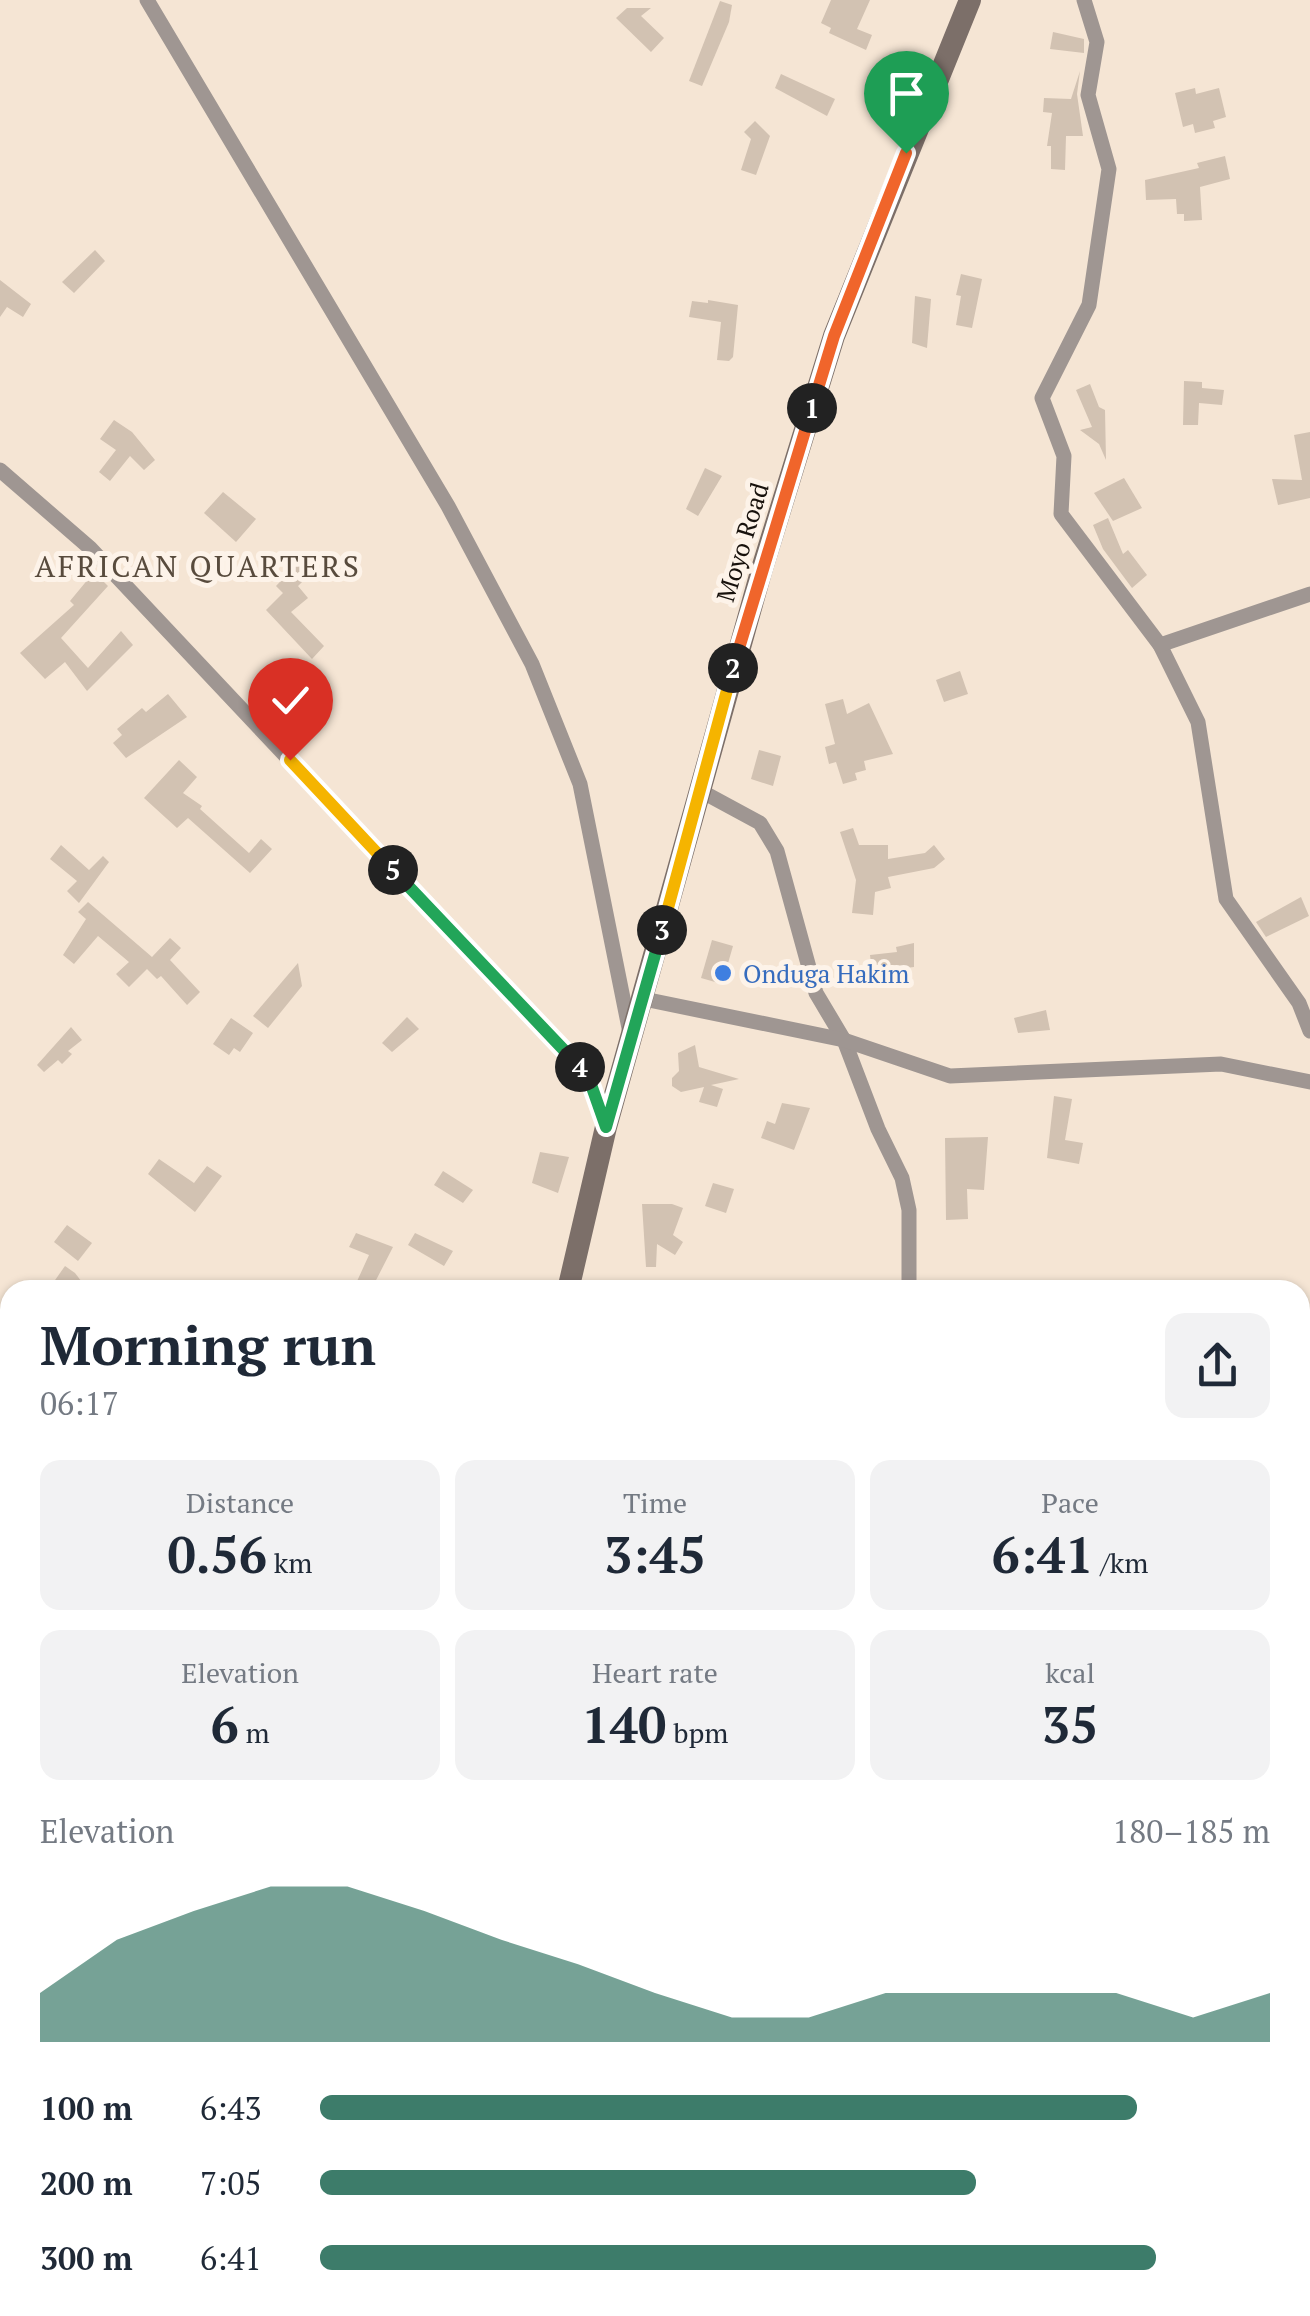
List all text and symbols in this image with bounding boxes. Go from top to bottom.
pin [864,51,949,154]
icon: arrive [879,66,934,121]
pin: 1 [787,383,837,433]
text: 1 [804,389,820,426]
street label: Moyo Road [708,478,776,606]
district label: AFRICAN QUARTERS [35,546,361,586]
pin: 2 [708,643,758,693]
text: 2 [725,649,741,686]
pin [248,658,333,761]
icon: check [263,673,318,728]
pin: 5 [368,845,418,895]
text: 5 [385,851,401,888]
pin: 3 [637,905,687,955]
text: 3 [654,911,670,948]
place label: Onduga Hakim [743,957,910,990]
marker: Onduga Hakim [712,962,734,984]
pin: 4 [555,1042,605,1092]
text: 4 [572,1048,588,1085]
text: Morning run [40,1308,376,1381]
button: share [1165,1313,1270,1418]
text: 06:17 [40,1382,119,1424]
text: Distance [186,1484,294,1521]
text: Time [623,1484,687,1521]
text: Pace [1041,1484,1099,1521]
text: 0.56 [168,1521,267,1587]
text: 3:45 [604,1521,706,1587]
text: 6:41 [992,1521,1093,1587]
text: km [267,1544,312,1581]
text: /km [1093,1544,1148,1581]
text: Elevation [181,1654,299,1691]
text: Heart rate [592,1654,718,1691]
text: kcal [1045,1654,1095,1691]
text: 6 [210,1691,239,1757]
text: 140 [582,1691,666,1757]
text: 35 [1042,1691,1098,1757]
text: m [239,1714,270,1751]
text: bpm [666,1714,728,1751]
text: Elevation [40,1810,174,1852]
text: 180–185 m [1112,1810,1270,1852]
text: 100 m [40,2087,132,2129]
text: 6:43 [200,2087,262,2129]
text: 200 m [40,2162,132,2204]
text: 7:05 [200,2162,262,2204]
text: 300 m [40,2237,132,2279]
text: 6:41 [200,2237,262,2279]

